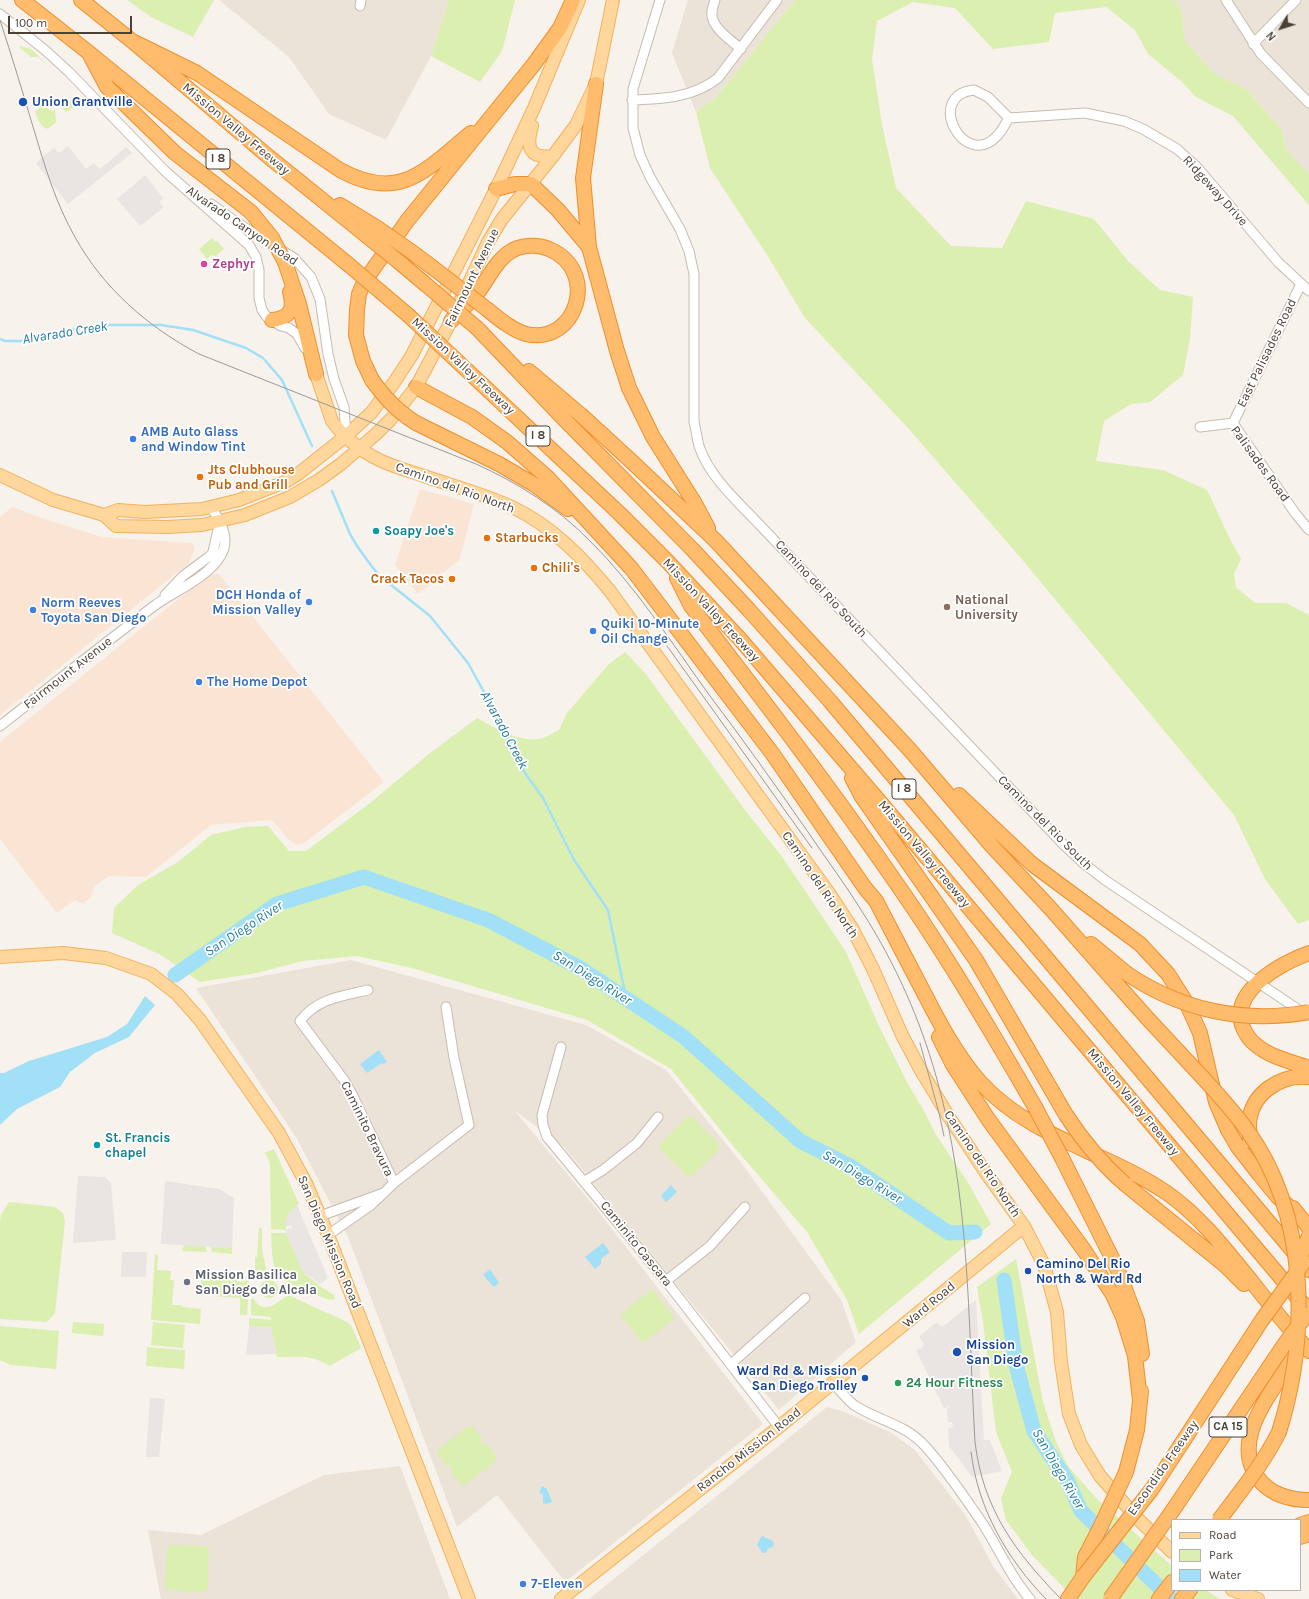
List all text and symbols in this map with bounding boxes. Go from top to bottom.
scale bar [10,8,134,34]
north arrow [1261,8,1301,48]
text: 100 m [15,16,47,30]
text: N [1264,29,1279,43]
street label: Mission Valley Freeway [179,80,293,178]
place label: Union Grantville [32,94,133,110]
marker: Union Grantville [17,96,29,108]
road number: I 8 [206,149,230,169]
street label: Ridgeway Drive [1179,152,1251,230]
street label: Alvarado Canyon Road [183,183,301,269]
street label: Fairmount Avenue [441,226,503,330]
place label: Zephyr [212,256,255,272]
marker: Zephyr [199,259,209,269]
street label: East Palisades Road [1234,296,1300,410]
street label: Mission Valley Freeway [408,314,518,418]
water label: Alvarado Creek [21,318,109,348]
street label: Palisades Road [1227,423,1293,505]
place label: AMB Auto Glass and Window Tint [141,424,246,455]
road number: I 8 [526,426,550,446]
marker: AMB Auto Glass and Window Tint [128,434,138,444]
street label: Camino del Rio North [393,459,517,517]
place label: Jts Clubhouse Pub and Grill [208,462,295,493]
marker: Jts Clubhouse Pub and Grill [195,472,205,482]
place label: Soapy Joe's [384,523,454,539]
marker: Soapy Joe's [371,526,381,536]
place label: Starbucks [495,530,559,546]
marker: Starbucks [482,533,492,543]
street label: Camino del Rio South [772,537,870,641]
street label: Mission Valley Freeway [659,555,763,665]
place label: Chili's [542,560,580,576]
marker: Chili's [529,563,539,573]
place label: Crack Tacos [371,571,444,587]
marker: Crack Tacos [447,574,457,584]
place label: DCH Honda of Mission Valley [212,587,301,618]
place label: National University [955,592,1018,623]
place label: Norm Reeves Toyota San Diego [41,595,146,626]
marker: DCH Honda of Mission Valley [304,597,314,607]
marker: National University [942,602,952,612]
marker: Norm Reeves Toyota San Diego [28,605,38,615]
place label: Quiki 10-Minute Oil Change [601,616,699,647]
marker: Quiki 10-Minute Oil Change [588,626,598,636]
street label: Fairmount Avenue [21,634,115,712]
place label: The Home Depot [207,674,307,690]
marker: The Home Depot [194,677,204,687]
water label: Alvarado Creek [476,688,532,772]
street label: Camino del Rio South [994,772,1096,874]
road number: I 8 [892,779,916,799]
street label: Mission Valley Freeway [875,797,973,911]
street label: Camino del Rio North [778,829,862,941]
water label: San Diego River [202,897,286,961]
water label: San Diego River [549,947,635,1009]
street label: Mission Valley Freeway [1084,1045,1182,1159]
street label: Caminito Bravura [337,1079,397,1179]
street label: Camino del Rio North [940,1108,1024,1220]
place label: St. Francis chapel [105,1130,170,1161]
marker: St. Francis chapel [92,1140,102,1150]
water label: San Diego River [819,1147,905,1207]
street label: San Diego Mission Road [294,1173,364,1311]
street label: Caminito Cascara [597,1198,675,1290]
place label: Camino Del Rio North & Ward Rd [1036,1256,1142,1287]
marker: Camino Del Rio North & Ward Rd [1023,1266,1033,1276]
place label: Mission Basilica San Diego de Alcala [195,1267,317,1298]
marker: Mission Basilica San Diego de Alcala [182,1277,192,1287]
street label: Ward Road [900,1279,958,1331]
place label: Mission San Diego [966,1337,1028,1368]
marker: Mission San Diego [951,1346,963,1358]
place label: Ward Rd & Mission San Diego Trolley [737,1363,857,1394]
marker: Ward Rd & Mission San Diego Trolley [860,1373,870,1383]
place label: 24 Hour Fitness [906,1375,1003,1391]
marker: 24 Hour Fitness [893,1378,903,1388]
street label: Rancho Mission Road [694,1404,804,1496]
street label: Escondido Freeway [1124,1417,1202,1519]
road number: CA 15 [1209,1417,1247,1437]
water label: San Diego River [1028,1426,1088,1512]
legend [1171,1519,1301,1591]
text: Road [1209,1528,1237,1542]
text: Park [1209,1548,1233,1562]
text: Water [1209,1568,1241,1582]
place label: 7-Eleven [531,1576,583,1592]
marker: 7-Eleven [518,1579,528,1589]

